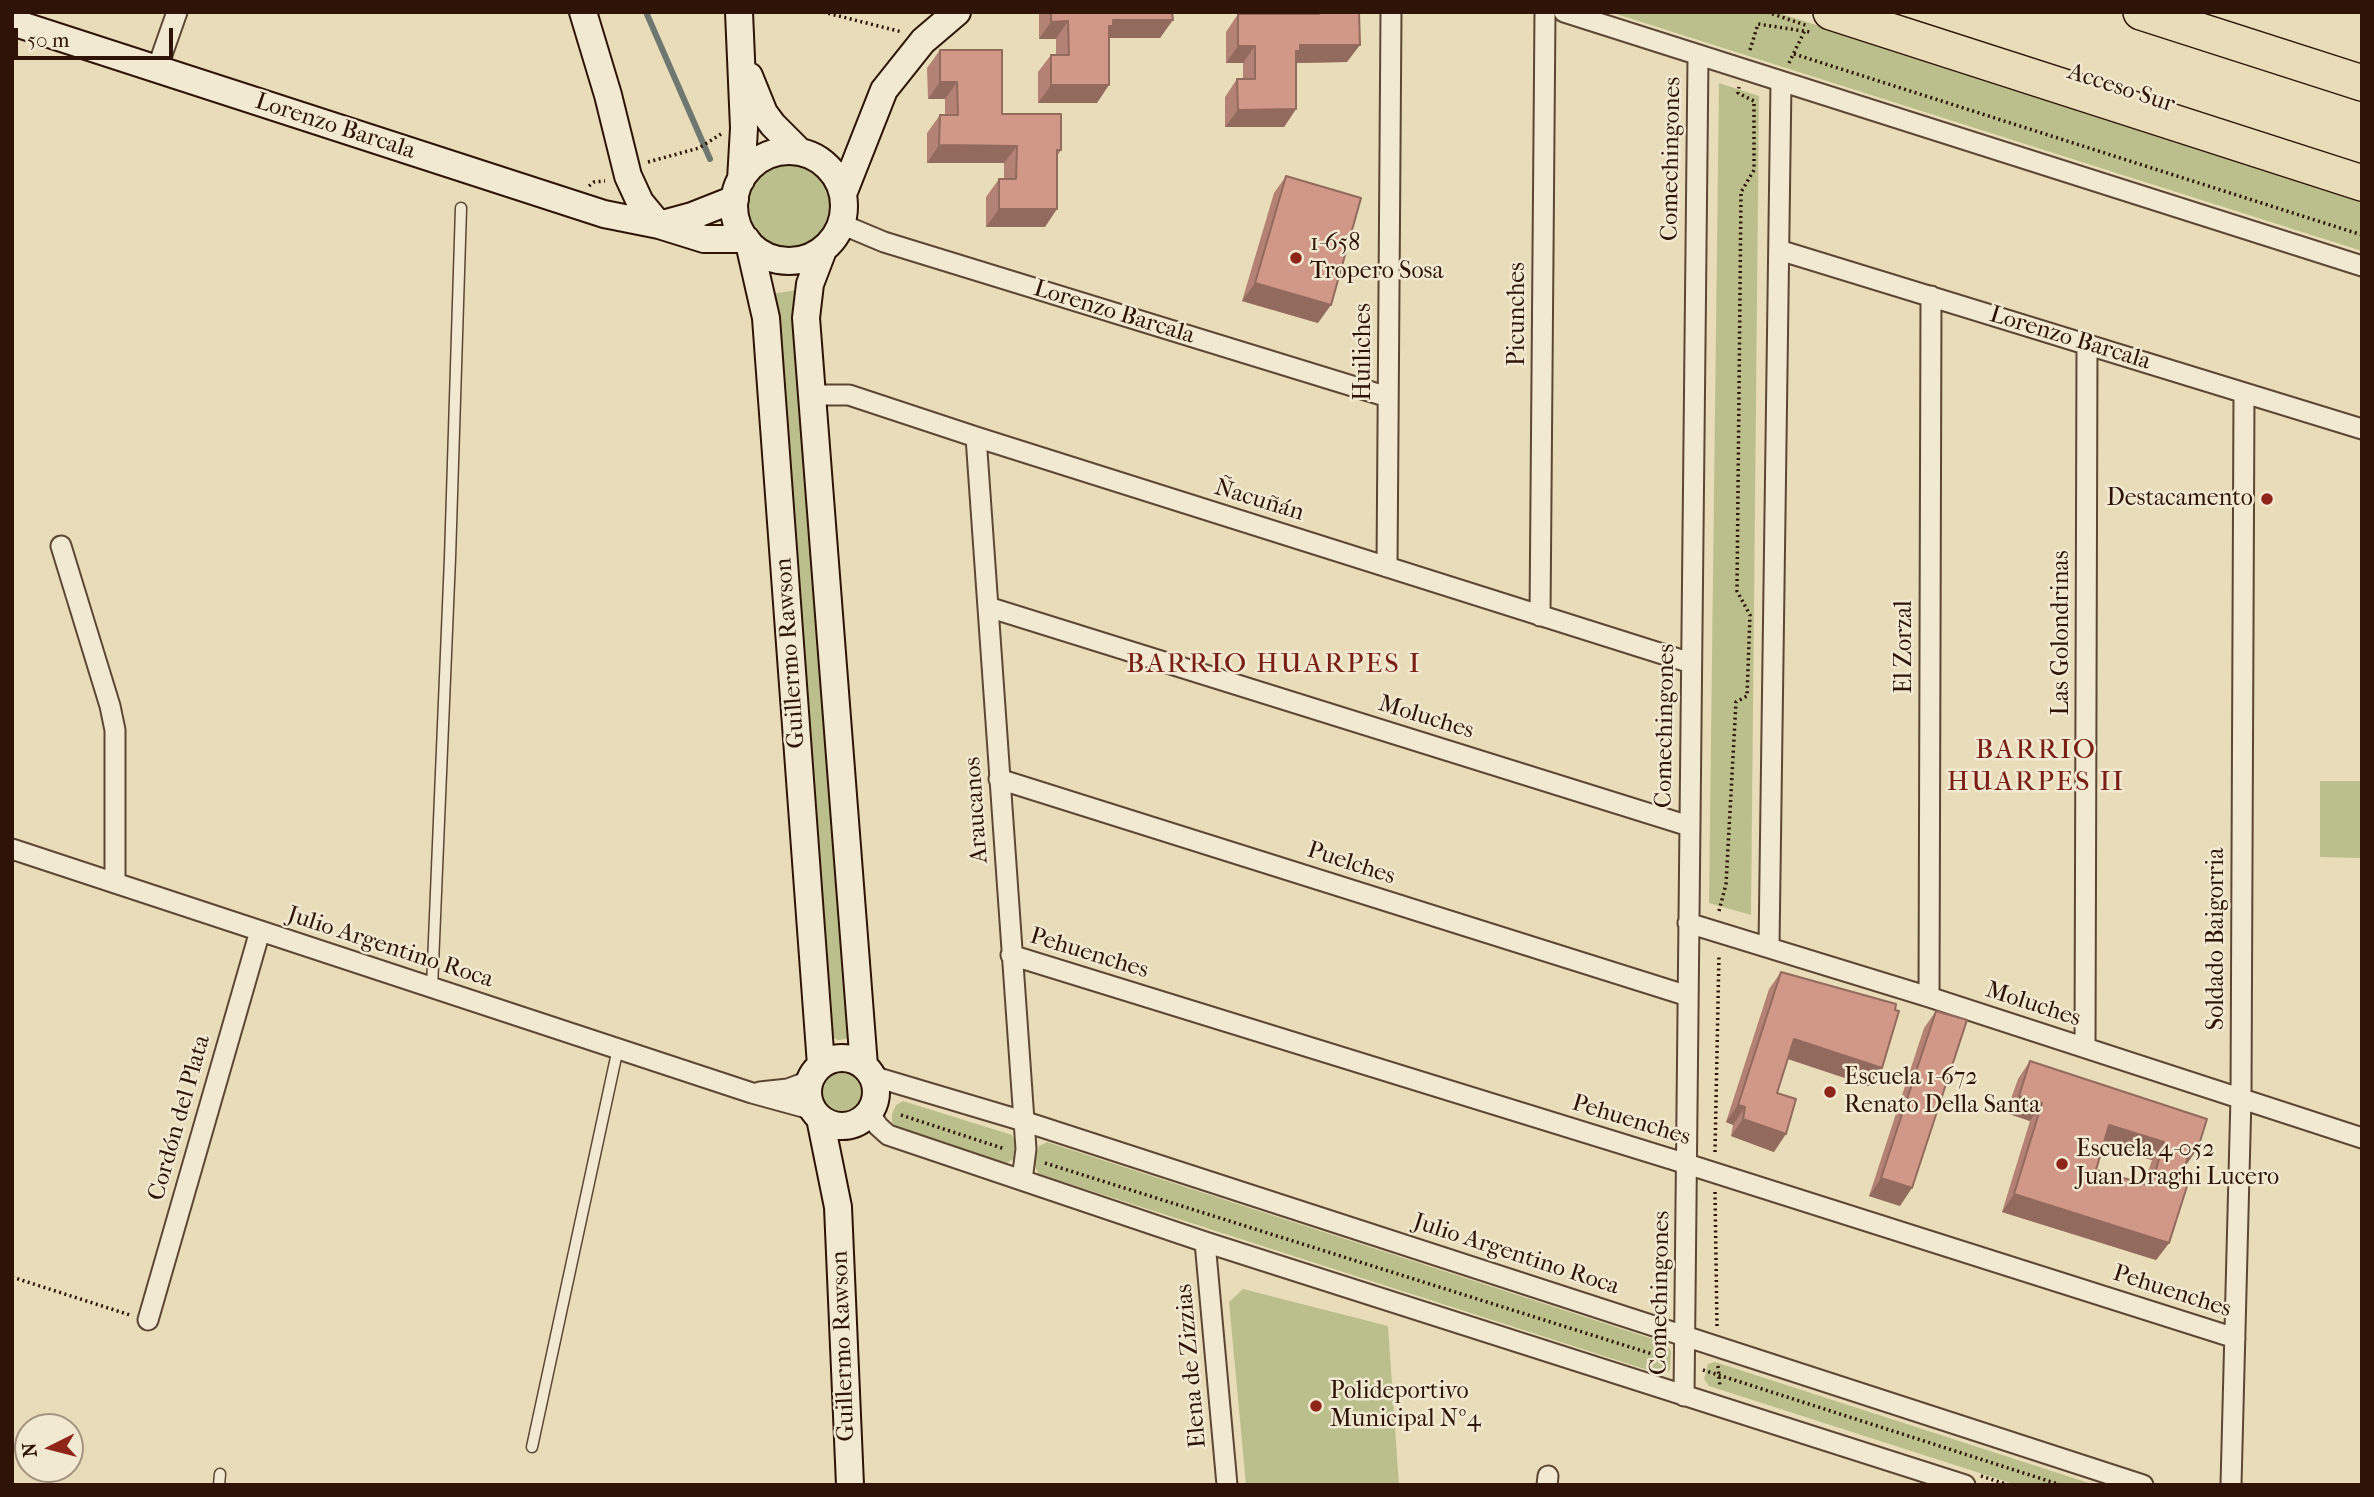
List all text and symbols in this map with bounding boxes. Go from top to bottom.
scale bar [18,14,177,58]
text: 50 m [27,28,70,52]
street label: Acceso Sur [2064,58,2178,120]
street label: Comechingones [1656,77,1688,241]
street label: Lorenzo Barcala [251,88,419,166]
place label: 1-658 Tropero Sosa [1310,230,1444,286]
marker: 1-658 Tropero Sosa [1288,250,1304,266]
street label: Picunches [1504,262,1532,366]
street label: Lorenzo Barcala [1030,275,1198,351]
street label: Lorenzo Barcala [1986,301,2154,377]
street label: Huiliches [1350,303,1378,401]
street label: Ñacuñán [1211,474,1307,528]
place label: Destacamento [2106,485,2253,513]
marker: Destacamento [2259,491,2275,507]
street label: Las Golondrinas [2048,550,2076,716]
street label: Guillermo Rawson [770,557,812,749]
street label: El Zorzal [1891,600,1919,694]
street label: Comechingones [1650,644,1682,808]
district label: BARRIO HUARPES I [1128,648,1420,682]
street label: Moluches [1375,690,1477,746]
district label: BARRIO HUARPES II [1948,734,2124,800]
street label: Araucanos [959,756,995,864]
street label: Puelches [1303,836,1399,892]
street label: Soldado Baigorria [2203,848,2231,1030]
street label: Julio Argentino Roca [283,901,497,995]
street label: Pehuenches [1026,922,1152,986]
street label: Moluches [1982,976,2084,1034]
street label: Cordón del Plata [143,1032,217,1204]
place label: Escuela 1-672 Renato Della Santa [1844,1064,2040,1120]
marker: Escuela 1-672 Renato Della Santa [1822,1084,1838,1100]
street label: Pehuenches [1568,1089,1694,1153]
place label: Escuela 4-052 Juan Draghi Lucero [2076,1136,2279,1192]
marker: Escuela 4-052 Juan Draghi Lucero [2054,1156,2070,1172]
street label: Julio Argentino Roca [1409,1208,1623,1302]
street label: Comechingones [1645,1211,1677,1375]
street label: Guillermo Rawson [826,1250,862,1442]
street label: Pehuenches [2109,1259,2235,1325]
street label: Elena de Zizzias [1170,1283,1214,1449]
place label: Polideportivo Municipal Nº4 [1330,1378,1481,1434]
marker: Polideportivo Municipal Nº4 [1308,1398,1324,1414]
north arrow [14,1413,84,1483]
text: N [18,1442,42,1458]

